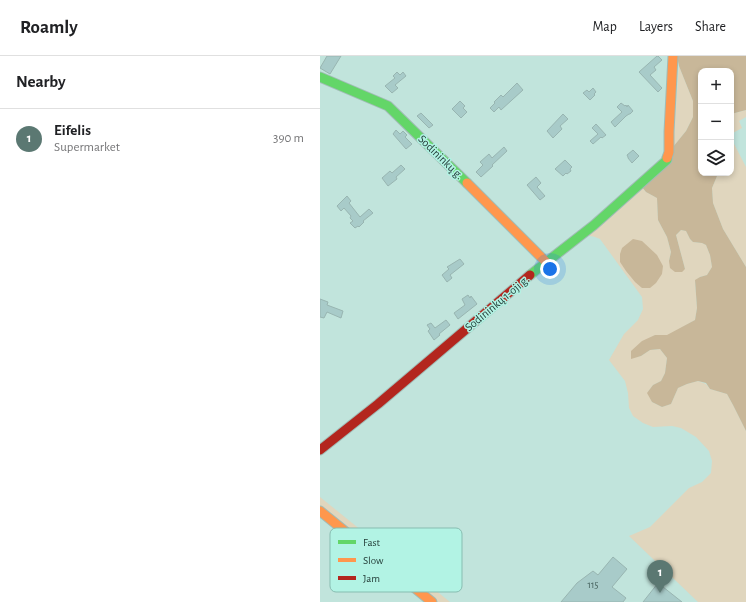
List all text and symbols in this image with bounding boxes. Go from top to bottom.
text: Roamly [20,18,78,37]
text: Map [592,20,617,34]
text: Layers [639,20,673,34]
text: Share [695,20,726,34]
map controls [698,68,734,176]
button: + [698,68,734,104]
text: Nearby [16,73,66,90]
button: − [698,104,734,140]
text: Eifelis [54,123,91,138]
text: 1 [27,132,31,145]
text: 390 m [273,132,304,145]
street label: Sodininkų g. [416,133,466,181]
button: layers [698,140,734,176]
text: Supermarket [54,141,120,154]
your location [540,259,560,279]
street label: Sodininkų 1-oji g. [463,273,532,334]
legend [330,528,462,592]
text: Fast [363,537,381,548]
text: Slow [363,555,384,566]
pin: 1 [647,560,673,593]
text: Jam [363,573,380,584]
house number: 115 [587,580,599,590]

